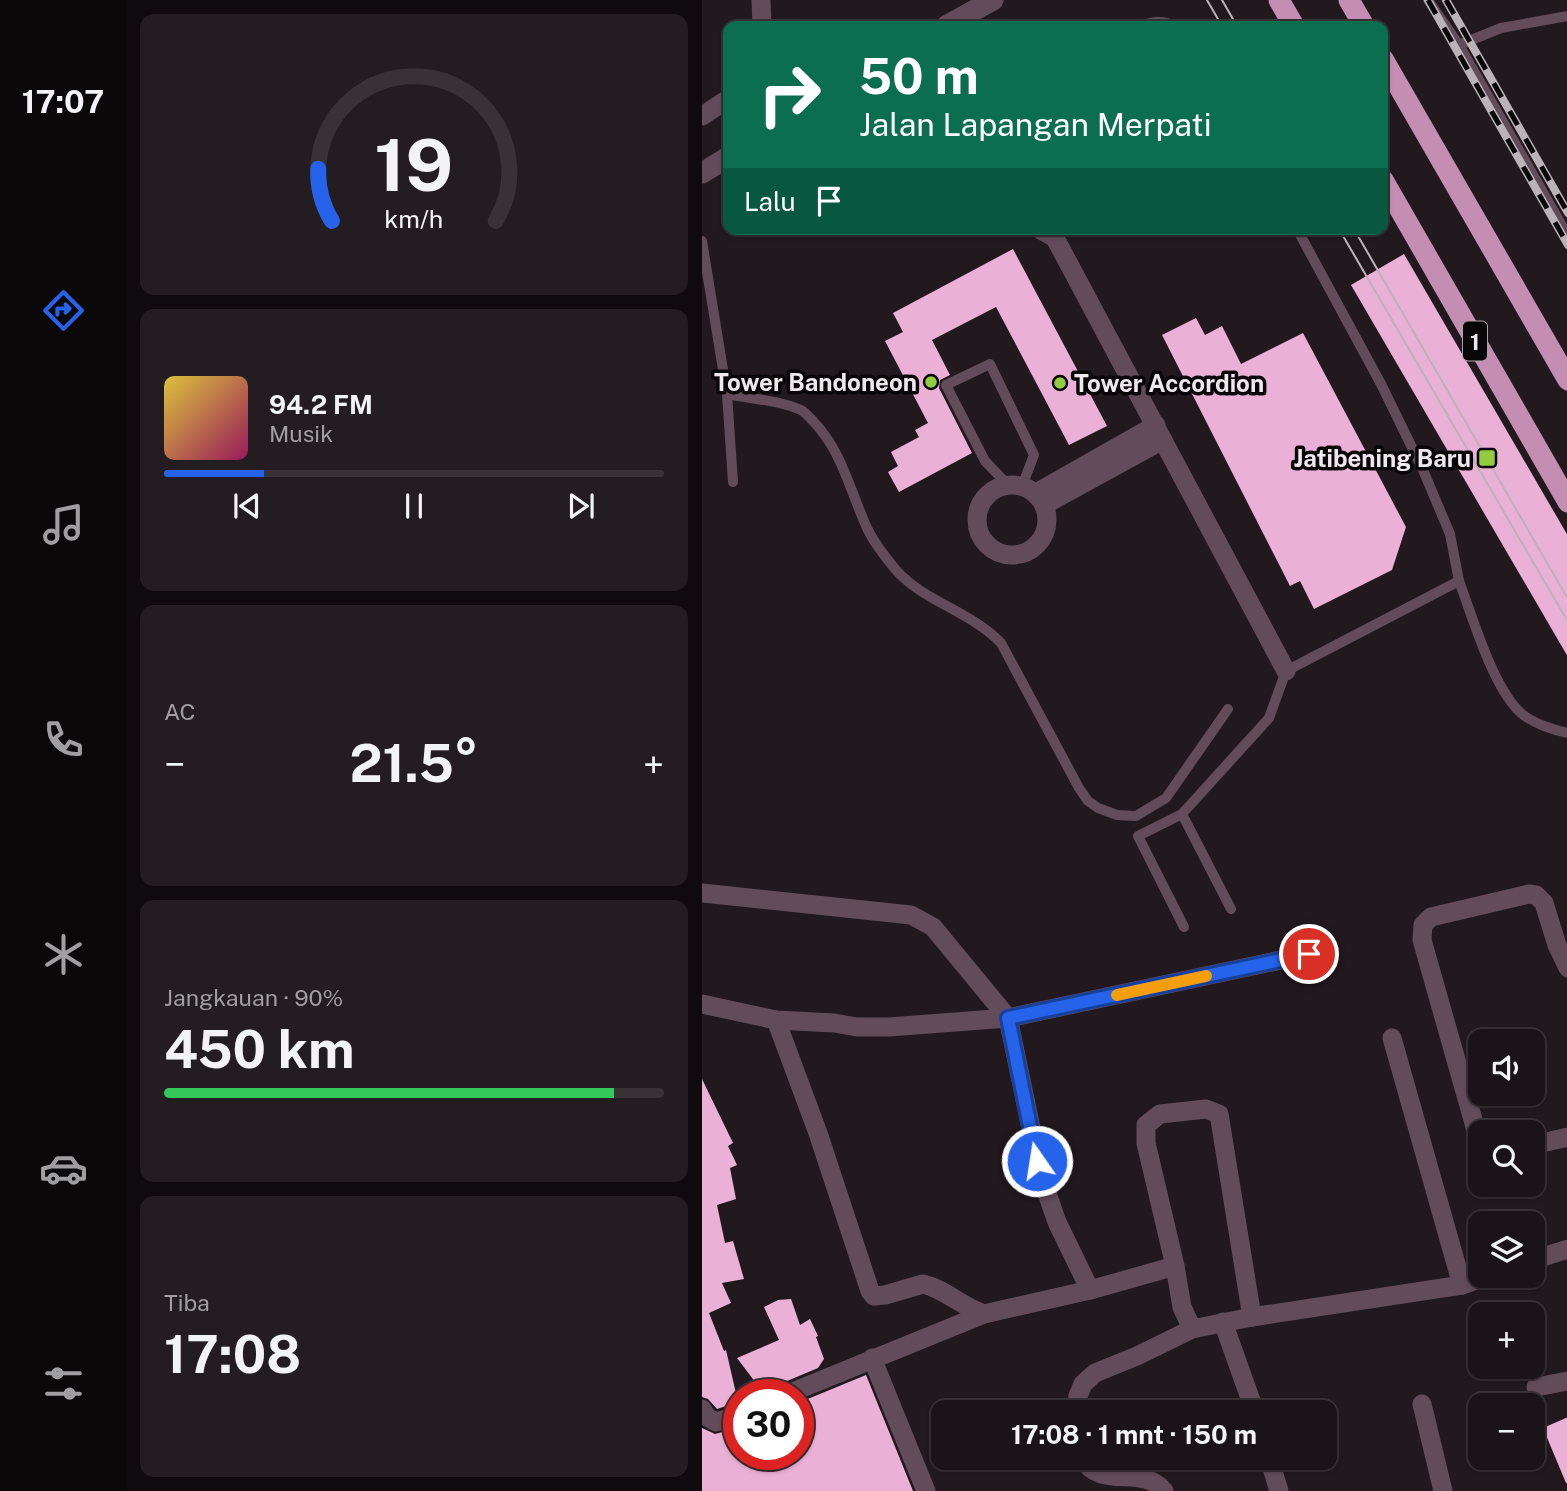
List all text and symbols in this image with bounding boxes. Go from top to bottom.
text: 50 m [859,47,979,105]
icon: right [744,49,835,140]
text: 17:07 [22,83,104,120]
text: Jalan Lapangan Merpati [859,106,1212,143]
text: 19 [374,122,454,207]
icon: arrive [810,182,848,220]
text: Lalu [744,186,796,217]
text: km/h [385,204,443,234]
icon: directions [39,286,88,335]
road number: 1 [1463,322,1487,360]
place label: Tower Bandoneon [714,368,917,396]
place label: Tower Accordion [1074,369,1264,397]
marker: Tower Bandoneon [923,374,939,390]
marker: Tower Accordion [1052,375,1068,391]
text: 94.2 FM [269,389,373,420]
text: Musik [269,420,333,447]
place label: Jatibening Baru [1294,444,1471,472]
marker: Jatibening Baru [1477,448,1497,468]
icon: previous [228,487,266,525]
icon: pause [395,487,433,525]
icon: next [562,487,600,525]
icon: music [39,500,88,549]
text: AC [164,698,195,725]
icon: phone [39,715,88,764]
text: 21.5° [349,733,479,794]
text: − [164,742,185,787]
text: + [643,742,664,787]
pin [1279,924,1339,984]
icon: climate [39,930,88,979]
icon: arrive [1290,935,1328,973]
text: Jangkauan · 90% [164,984,343,1011]
text: 450 km [164,1019,355,1080]
map controls [1468,1029,1545,1470]
button: sound [1468,1029,1545,1106]
button: search [1468,1120,1545,1197]
position arrow [1000,1124,1074,1198]
icon: car [39,1144,88,1193]
button: layers [1468,1211,1545,1288]
text: Tiba [164,1289,210,1316]
button: + [1468,1302,1545,1379]
text: 17:08 [164,1324,301,1385]
icon: filters [39,1359,88,1408]
speed limit sign: 30 [723,1379,814,1470]
button: − [1468,1393,1545,1470]
text: 17:08 · 1 mnt · 150 m [1011,1419,1257,1450]

